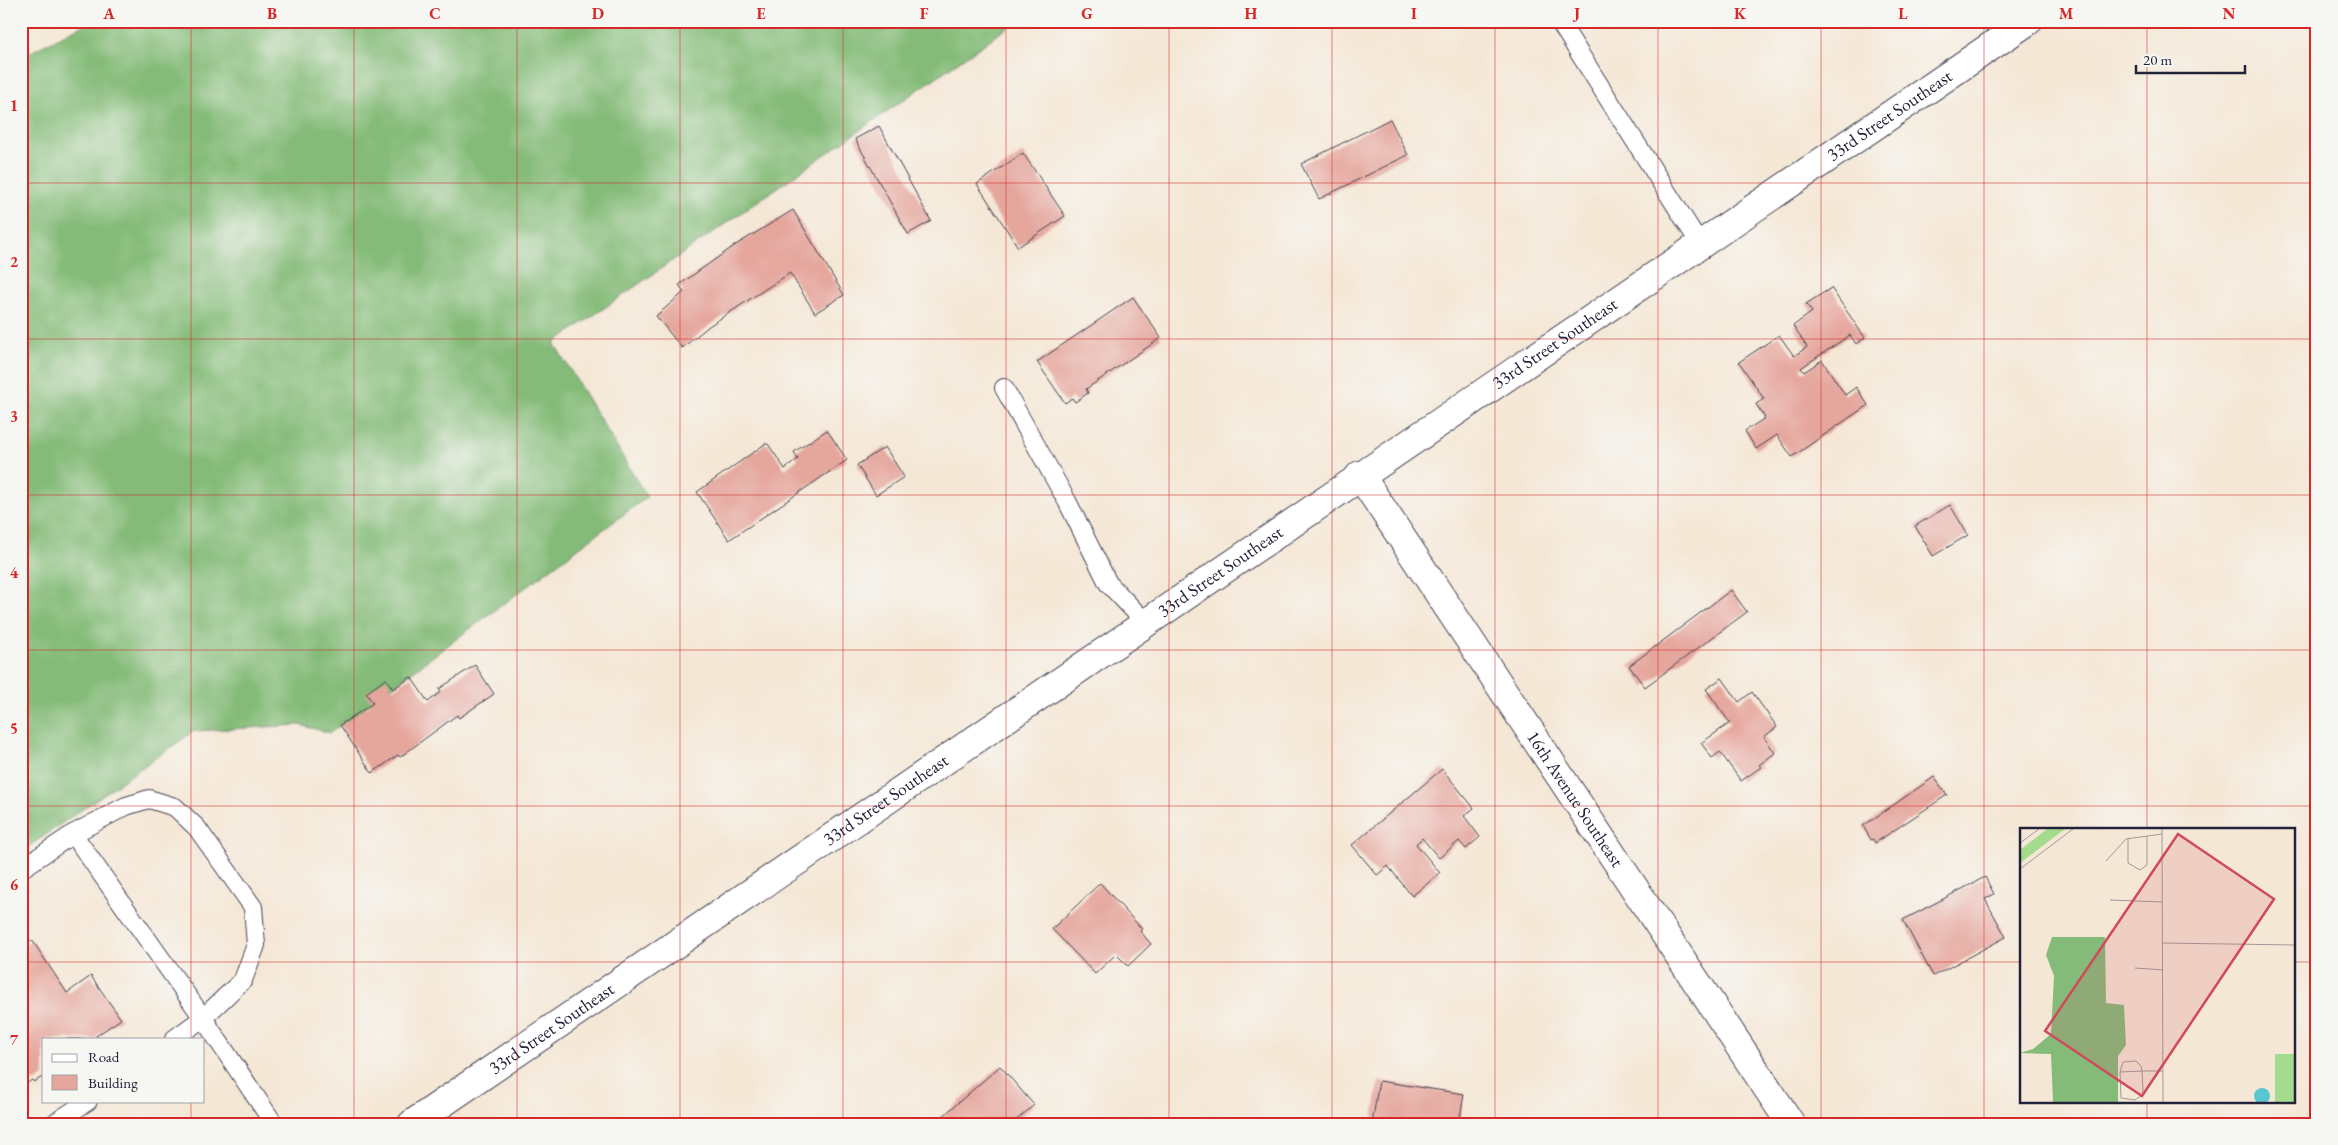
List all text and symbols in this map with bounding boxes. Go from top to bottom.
text: A [102,3,115,24]
text: B [267,3,277,24]
text: C [429,3,441,24]
text: D [592,3,604,24]
text: E [756,3,766,24]
text: F [920,3,929,24]
text: G [1081,3,1093,24]
text: H [1245,3,1258,24]
text: I [1411,3,1417,24]
text: J [1572,3,1580,24]
text: K [1734,3,1747,24]
text: L [1898,3,1908,24]
text: M [2059,3,2074,24]
text: N [2223,3,2236,24]
scale bar [2136,42,2244,74]
text: 20 m [2143,50,2172,69]
street label: 33rd Street Southeast [1822,64,1957,166]
text: 1 [10,95,18,116]
text: 2 [10,251,19,272]
street label: 33rd Street Southeast [1487,292,1622,394]
text: 3 [10,406,18,427]
street label: 33rd Street Southeast [1153,520,1287,622]
text: 4 [10,562,19,583]
text: 5 [10,718,18,739]
street label: 16th Avenue Southeast [1522,726,1629,871]
street label: 33rd Street Southeast [818,748,953,850]
inset map [2020,828,2296,1102]
text: 6 [10,874,19,895]
street label: 33rd Street Southeast [484,977,618,1079]
text: 7 [10,1029,19,1050]
legend [42,1038,205,1102]
text: Road [88,1047,120,1066]
text: Building [88,1073,138,1092]

